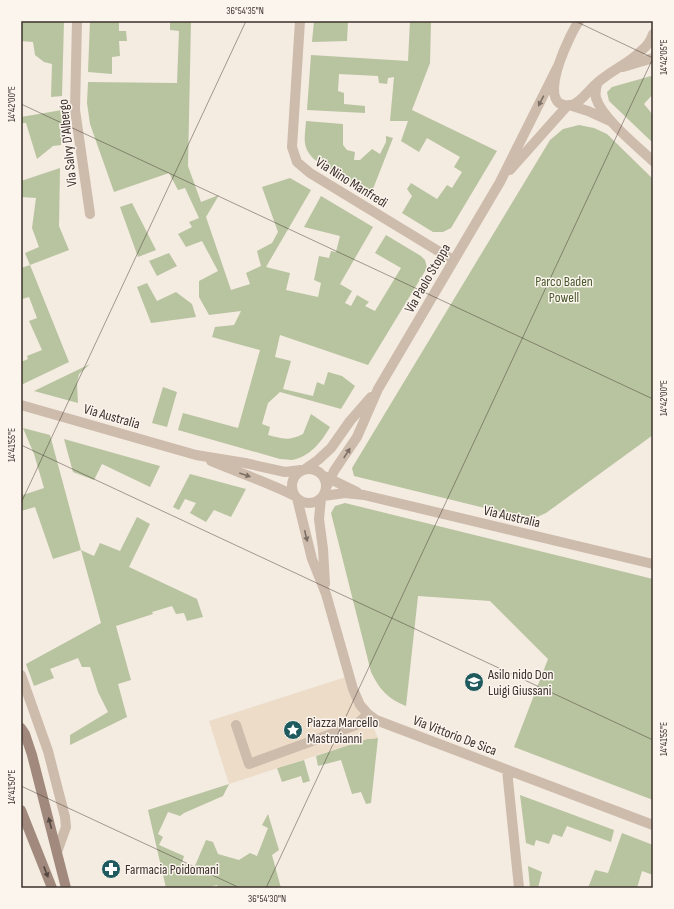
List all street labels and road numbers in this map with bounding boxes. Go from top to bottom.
street label: Via Salvy D'Albergo [54,98,81,188]
street label: Via Nino Manfredi [313,154,391,211]
street label: Via Paolo Stoppa [401,241,454,316]
street label: Via Australia [82,400,142,433]
street label: Via Australia [482,502,542,531]
street label: Via Vittorio De Sica [410,712,499,759]

